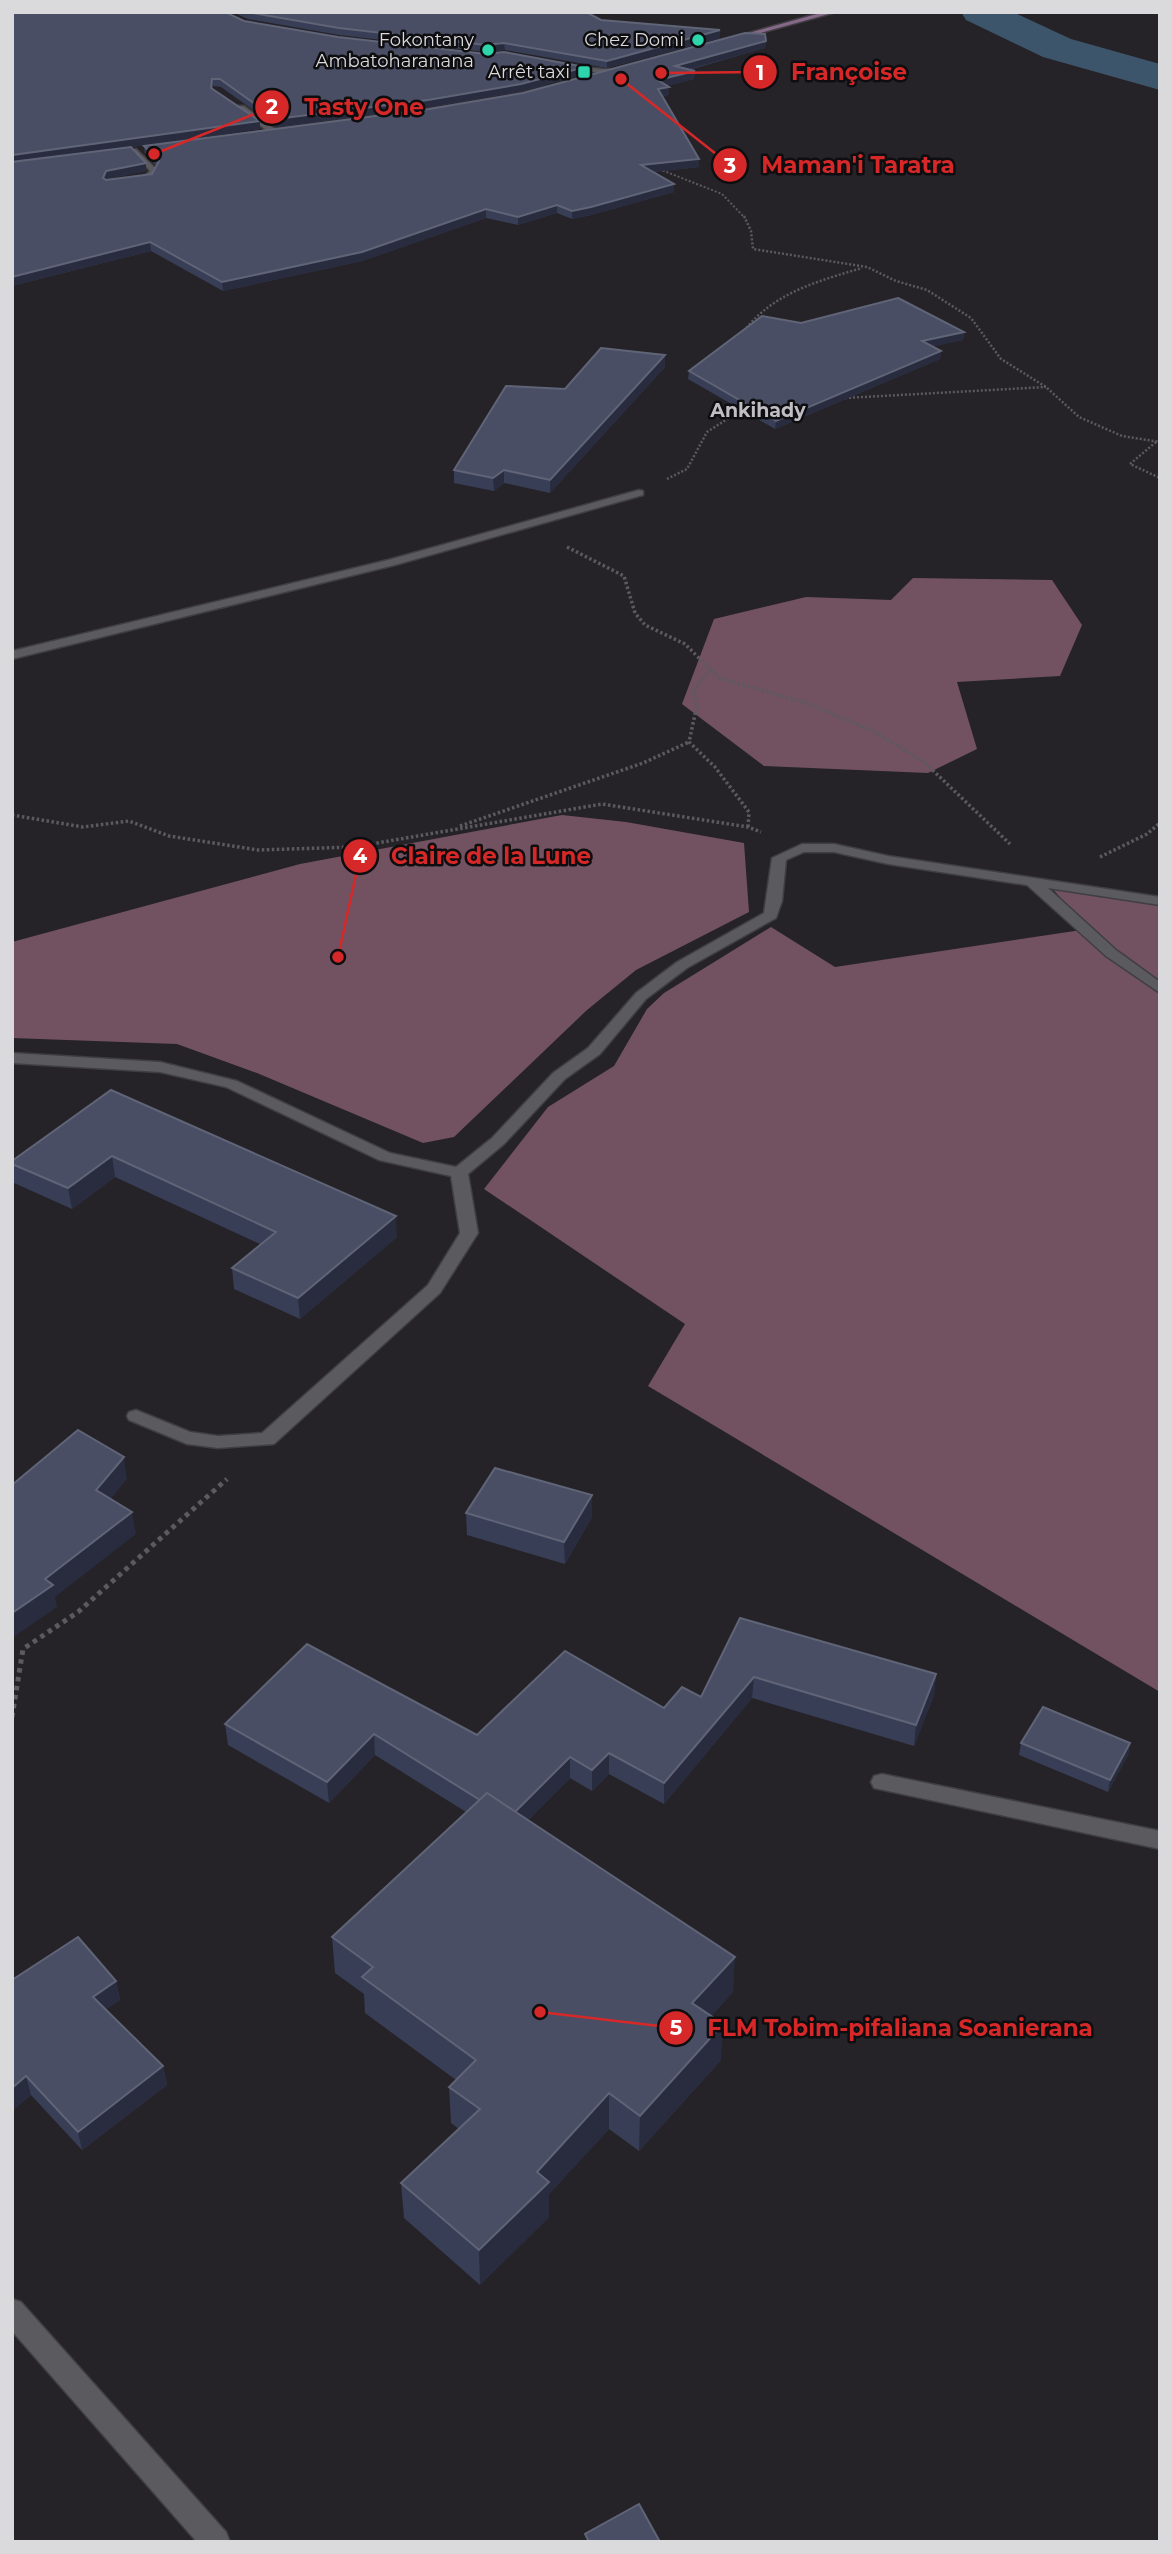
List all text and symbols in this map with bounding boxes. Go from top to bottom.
place label: Fokontany Ambatoharanana [316,29,474,72]
place label: Chez Domi [584,29,684,51]
marker: Chez Domi [690,32,706,48]
marker: Fokontany Ambatoharanana [480,42,496,58]
callout: Françoise [742,50,921,94]
text: Françoise [791,58,907,86]
text: 1 [756,60,764,85]
place label: Arrêt taxi [488,61,570,83]
marker: Arrêt taxi [576,64,592,80]
callout: Tasty One [255,85,437,129]
text: Tasty One [304,93,424,121]
text: 2 [266,94,278,119]
callout: Maman'i Taratra [712,143,968,187]
text: Maman'i Taratra [761,151,955,179]
text: 3 [723,153,736,178]
district label: Ankihady [709,399,806,422]
callout: Claire de la Lune [342,834,605,878]
text: Claire de la Lune [391,842,591,870]
text: 4 [353,843,368,868]
callout: FLM Tobim-pifaliana Soanierana [658,2006,1107,2050]
text: FLM Tobim-pifaliana Soanierana [707,2014,1093,2042]
text: 5 [670,2015,682,2040]

